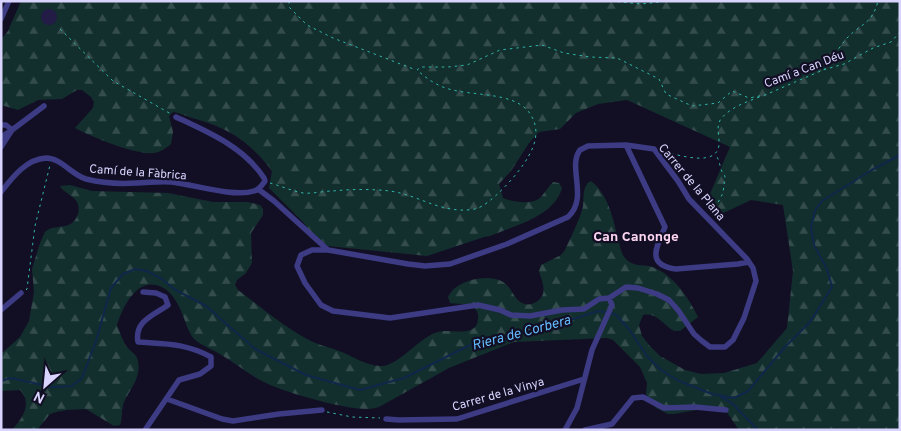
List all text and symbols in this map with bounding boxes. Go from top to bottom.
street label: Camí a Can Déu [762,47,847,93]
street label: Carrer de la Plana [654,141,728,225]
street label: Camí de la Fàbrica [89,162,187,184]
district label: Can Canonge [593,229,679,246]
water label: Riera de Corbera [470,312,573,355]
north arrow [20,361,70,411]
street label: Carrer de la Vinya [450,374,546,416]
text: N [31,386,48,406]

